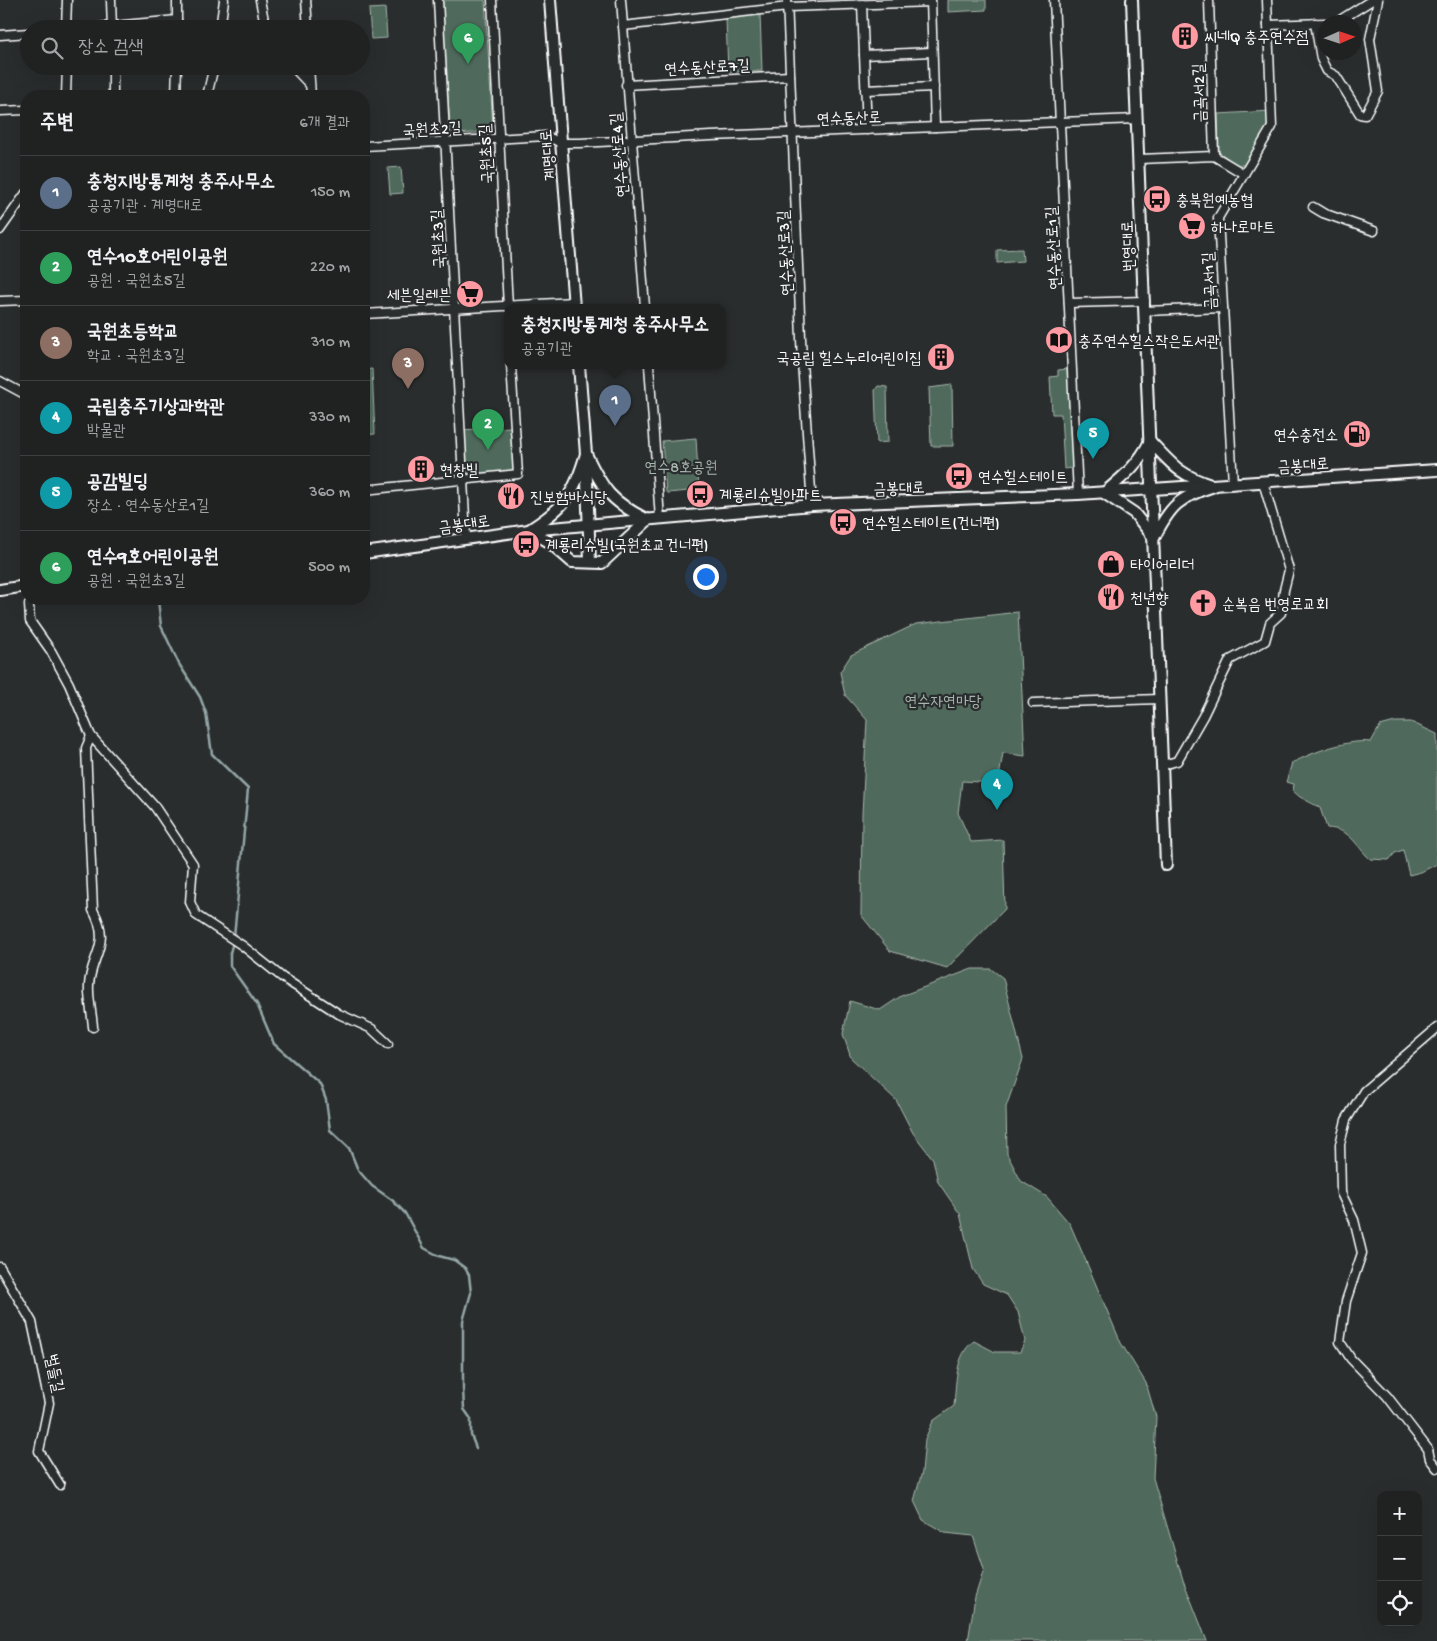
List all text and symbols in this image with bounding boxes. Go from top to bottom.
north arrow [1317,15,1362,60]
search box [20,20,370,75]
building icon: 씨네Q 충주연수점 [1170,21,1200,51]
pin: 6 [452,23,484,64]
place label: 씨네Q 충주연수점 [1204,30,1309,49]
icon: search [38,34,66,62]
text: 장소 검색 [78,37,144,60]
street label: 연수동산로7길 [664,58,751,81]
street label: 금곡서2길 [1191,63,1212,123]
street label: 연수동산로 [817,110,882,131]
street label: 연수동산로4길 [608,111,635,198]
text: 주변 [40,112,74,137]
text: 6개 결과 [299,115,350,134]
street label: 국원초2길 [402,120,462,143]
street label: 국원초5길 [477,123,500,184]
street label: 계명대로 [539,128,562,181]
text: 충청지방통계청 충주사무소 [87,172,275,195]
text: 1 [53,184,59,203]
text: 150 m [311,184,350,203]
bus stop icon: 충북원예농협 [1142,184,1172,214]
place label: 충북원예농협 [1176,193,1253,212]
text: 공공기관 · 계명대로 [87,198,203,217]
street label: 연수동산로1길 [1044,205,1067,290]
street label: 국원초3길 [429,208,452,269]
street label: 연수동산로3길 [776,209,799,296]
supermarket icon: 하나로마트 [1177,211,1207,241]
street label: 번영대로 [1120,220,1141,272]
place label: 하나로마트 [1211,220,1275,239]
text: 연수10호어린이공원 [87,247,228,270]
street label: 금곡서1길 [1200,251,1222,310]
text: 2 [52,259,60,278]
text: 220 m [310,259,350,278]
text: 공원 · 국원초5길 [87,273,185,292]
supermarket icon: 세븐일레븐 [455,279,485,309]
place label: 세븐일레븐 [387,288,451,307]
popup [504,304,726,369]
text: 충청지방통계청 충주사무소 [521,315,709,338]
text: 국원초등학교 [87,322,179,345]
library icon: 충주연수힐스작은도서관 [1044,325,1074,355]
place label: 충주연수힐스작은도서관 [1078,333,1220,353]
text: 3 [52,334,60,353]
text: 310 m [311,334,350,353]
text: 공공기관 [521,341,573,360]
building icon: 국공립 힐스누리어린이집 [926,342,956,372]
text: 학교 · 국원초3길 [87,348,185,367]
pin: 3 [392,348,424,389]
place label: 국공립 힐스누리어린이집 [777,350,922,370]
pin: 1 [599,385,631,426]
text: 국립충주기상과학관 [87,397,225,420]
text: 4 [52,409,60,428]
text: 330 m [309,409,350,428]
pin: 2 [472,409,504,450]
pin: 5 [1077,418,1109,459]
fuel station icon: 연수충전소 [1342,419,1372,449]
text: 박물관 [87,423,126,442]
place label: 연수충전소 [1274,428,1338,447]
building icon: 현창빌 [406,454,436,484]
street label: 금봉대로 [1277,456,1330,479]
park label: 연수8호공원 [644,460,718,479]
bus stop icon: 연수힐스테이트 [944,461,974,491]
place label: 현창빌 [440,463,479,482]
place label: 연수힐스테이트 [978,469,1068,489]
text: 공감빌딩 [87,472,148,495]
bus stop icon: 계룡리슈빌아파트 [685,479,715,509]
street label: 금봉대로 [873,480,925,501]
restaurant icon: 진보함바식당 [496,481,526,511]
text: 5 [52,484,60,503]
text: 360 m [309,484,350,503]
place label: 계룡리슈빌아파트 [719,487,822,507]
place label: 진보함바식당 [530,490,607,509]
text: 장소 · 연수동산로1길 [87,498,209,517]
bus stop icon: 연수힐스테이트(건너편) [828,507,858,537]
street label: 금봉대로 [438,513,491,539]
place label: 연수힐스테이트(건너편) [862,515,1000,535]
bus stop icon: 계룡리슈빌(국원초교건너편) [511,529,541,559]
place label: 계룡리슈빌(국원초교건너편) [545,537,709,557]
text: 연수9호어린이공원 [87,547,219,570]
shop icon: 타이어리더 [1096,549,1126,579]
place label: 타이어리더 [1130,558,1194,577]
text: 6 [52,559,60,578]
text: 500 m [308,559,350,578]
your location [693,564,719,590]
text: 공원 · 국원초3길 [87,573,185,592]
restaurant icon: 천년향 [1096,582,1126,612]
church icon: 순복음 번영로교회 [1188,588,1218,618]
place label: 천년향 [1130,591,1169,610]
place label: 순복음 번영로교회 [1222,597,1329,616]
park label: 연수자연마당 [904,694,982,713]
pin: 4 [981,769,1013,810]
street label: 벌들길 [39,1353,67,1395]
map controls [1377,1491,1422,1626]
button: + [1377,1491,1422,1536]
button: − [1377,1536,1422,1581]
button: locate [1377,1581,1422,1626]

